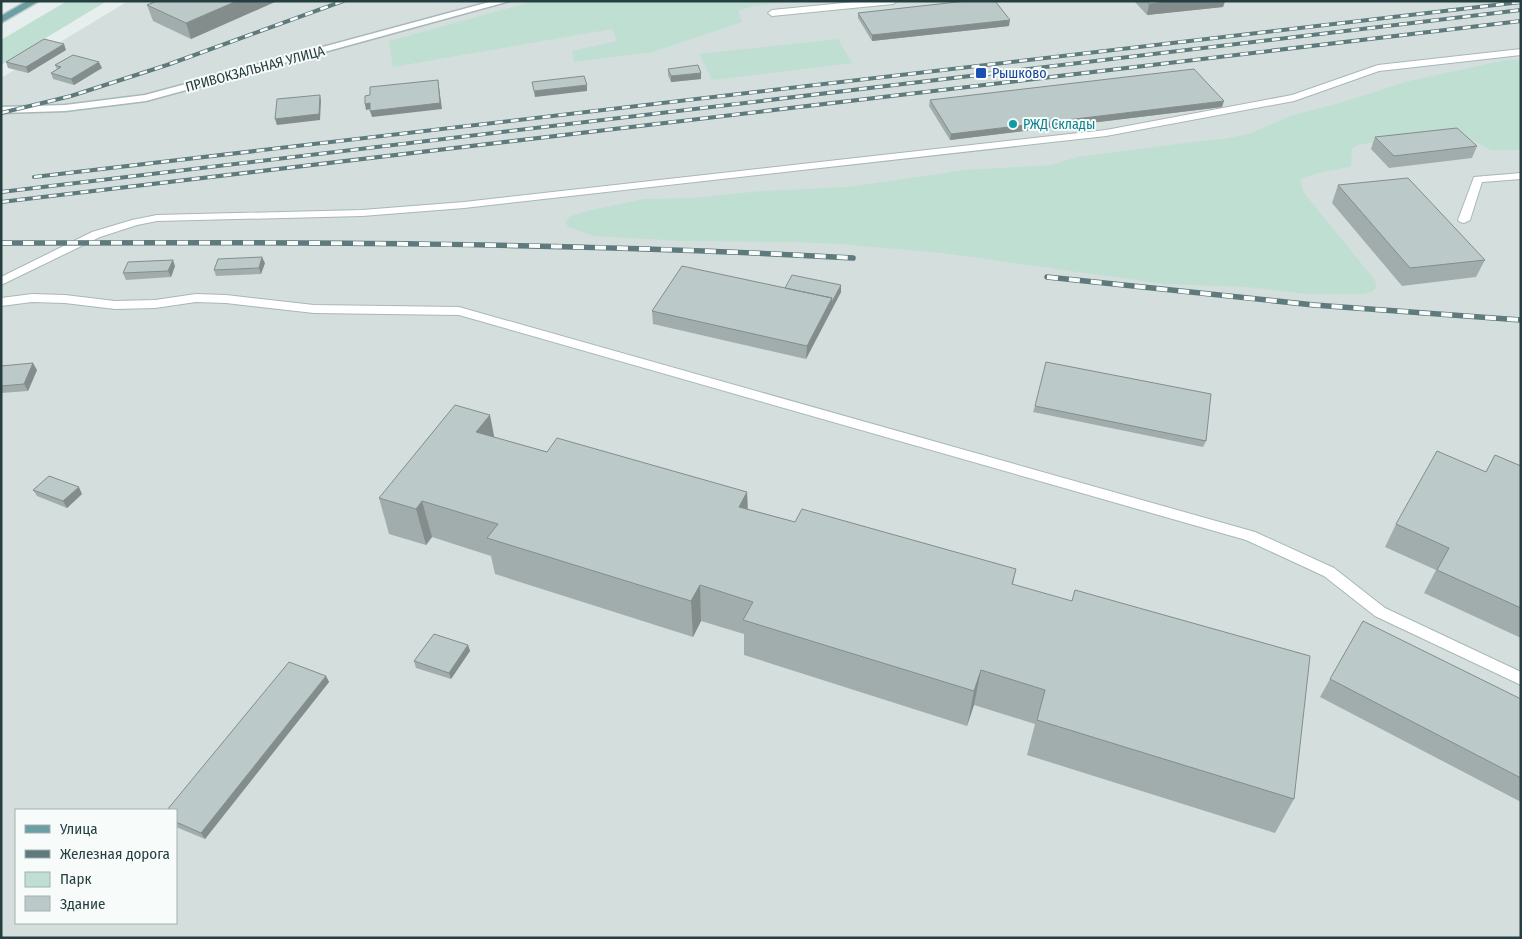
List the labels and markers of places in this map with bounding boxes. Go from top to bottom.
place label: Рышково [992,65,1047,82]
marker: Рышково [974,66,988,80]
place label: РЖД Склады [1023,116,1095,133]
marker: РЖД Склады [1007,118,1019,130]

